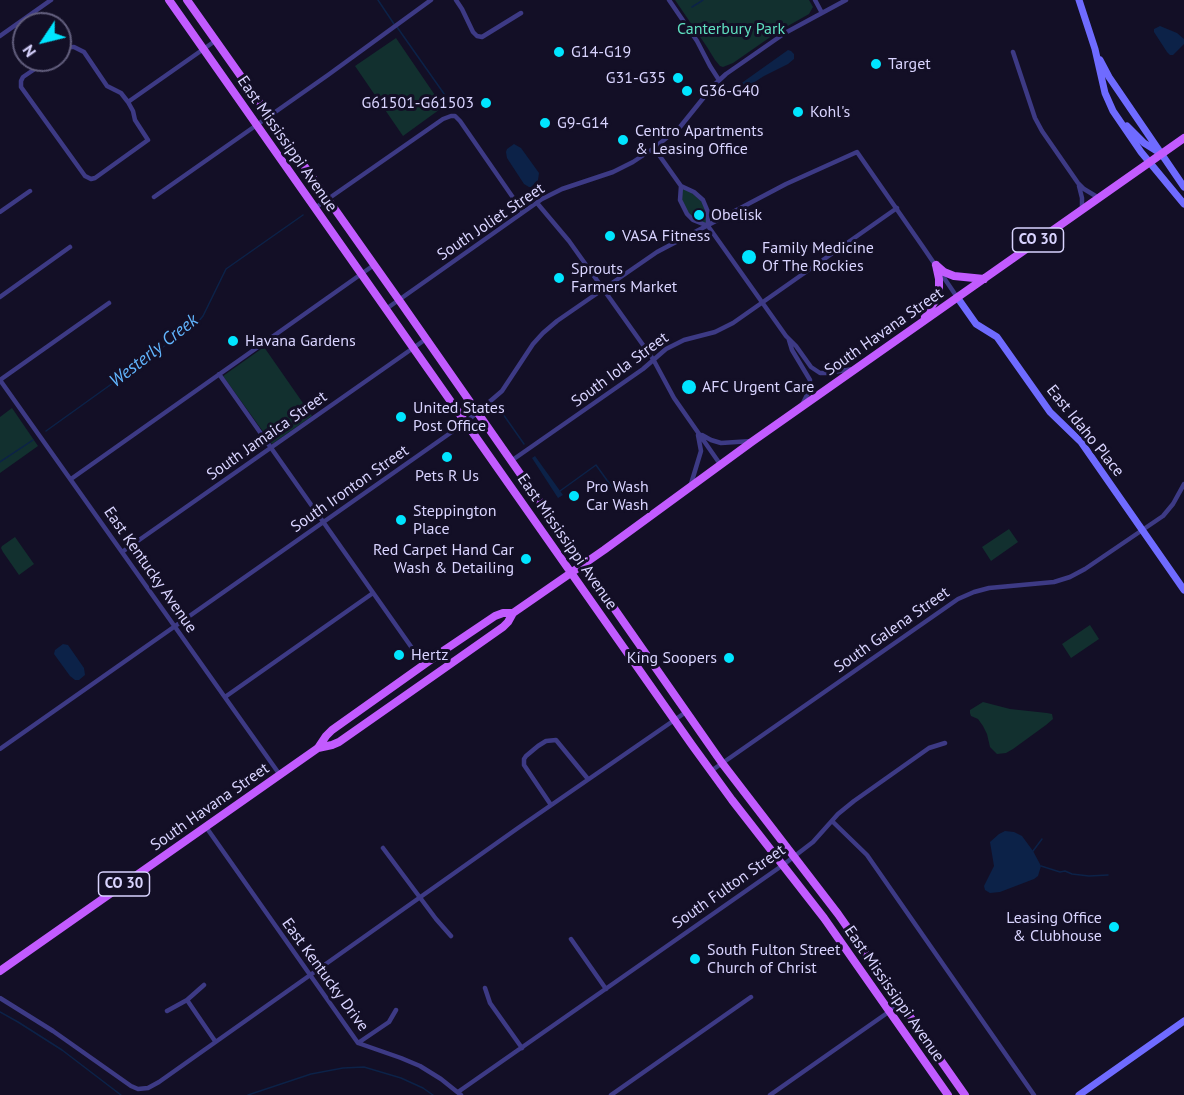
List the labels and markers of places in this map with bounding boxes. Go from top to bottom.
place label: G14-G19 [571,42,631,62]
marker: G14-G19 [552,45,566,59]
place label: Target [888,54,931,74]
marker: Target [869,57,883,71]
place label: G31-G35 [606,68,666,88]
marker: G31-G35 [671,71,685,85]
place label: G36-G40 [699,81,759,101]
marker: G36-G40 [680,84,694,98]
place label: G61501-G61503 [361,93,474,113]
marker: G61501-G61503 [479,96,493,110]
place label: Kohl's [810,102,850,122]
marker: Kohl's [791,105,805,119]
place label: G9-G14 [557,113,609,133]
marker: G9-G14 [538,116,552,130]
place label: Centro Apartments & Leasing Office [635,121,763,159]
marker: Centro Apartments & Leasing Office [616,133,630,147]
place label: Obelisk [711,205,762,225]
marker: Obelisk [692,208,706,222]
place label: VASA Fitness [622,226,710,246]
marker: VASA Fitness [603,229,617,243]
place label: Family Medicine Of The Rockies [762,238,874,276]
marker: Family Medicine Of The Rockies [740,248,758,266]
place label: Sprouts Farmers Market [571,259,677,297]
marker: Sprouts Farmers Market [552,271,566,285]
place label: Havana Gardens [245,331,356,351]
marker: Havana Gardens [226,334,240,348]
place label: AFC Urgent Care [702,377,814,397]
marker: AFC Urgent Care [680,378,698,396]
place label: United States Post Office [413,398,505,436]
marker: United States Post Office [394,410,408,424]
marker: Pets R Us [440,450,454,464]
place label: Pets R Us [415,466,479,486]
place label: Pro Wash Car Wash [586,477,649,515]
marker: Pro Wash Car Wash [567,489,581,503]
place label: Steppington Place [413,501,496,539]
marker: Steppington Place [394,513,408,527]
place label: Red Carpet Hand Car Wash & Detailing [373,540,514,578]
marker: Red Carpet Hand Car Wash & Detailing [519,552,533,566]
place label: Hertz [411,645,448,665]
marker: Hertz [392,648,406,662]
place label: King Soopers [627,648,717,668]
marker: King Soopers [722,651,736,665]
place label: Leasing Office & Clubhouse [1006,908,1102,946]
marker: Leasing Office & Clubhouse [1107,920,1121,934]
place label: South Fulton Street Church of Christ [707,940,840,978]
marker: South Fulton Street Church of Christ [688,952,702,966]

